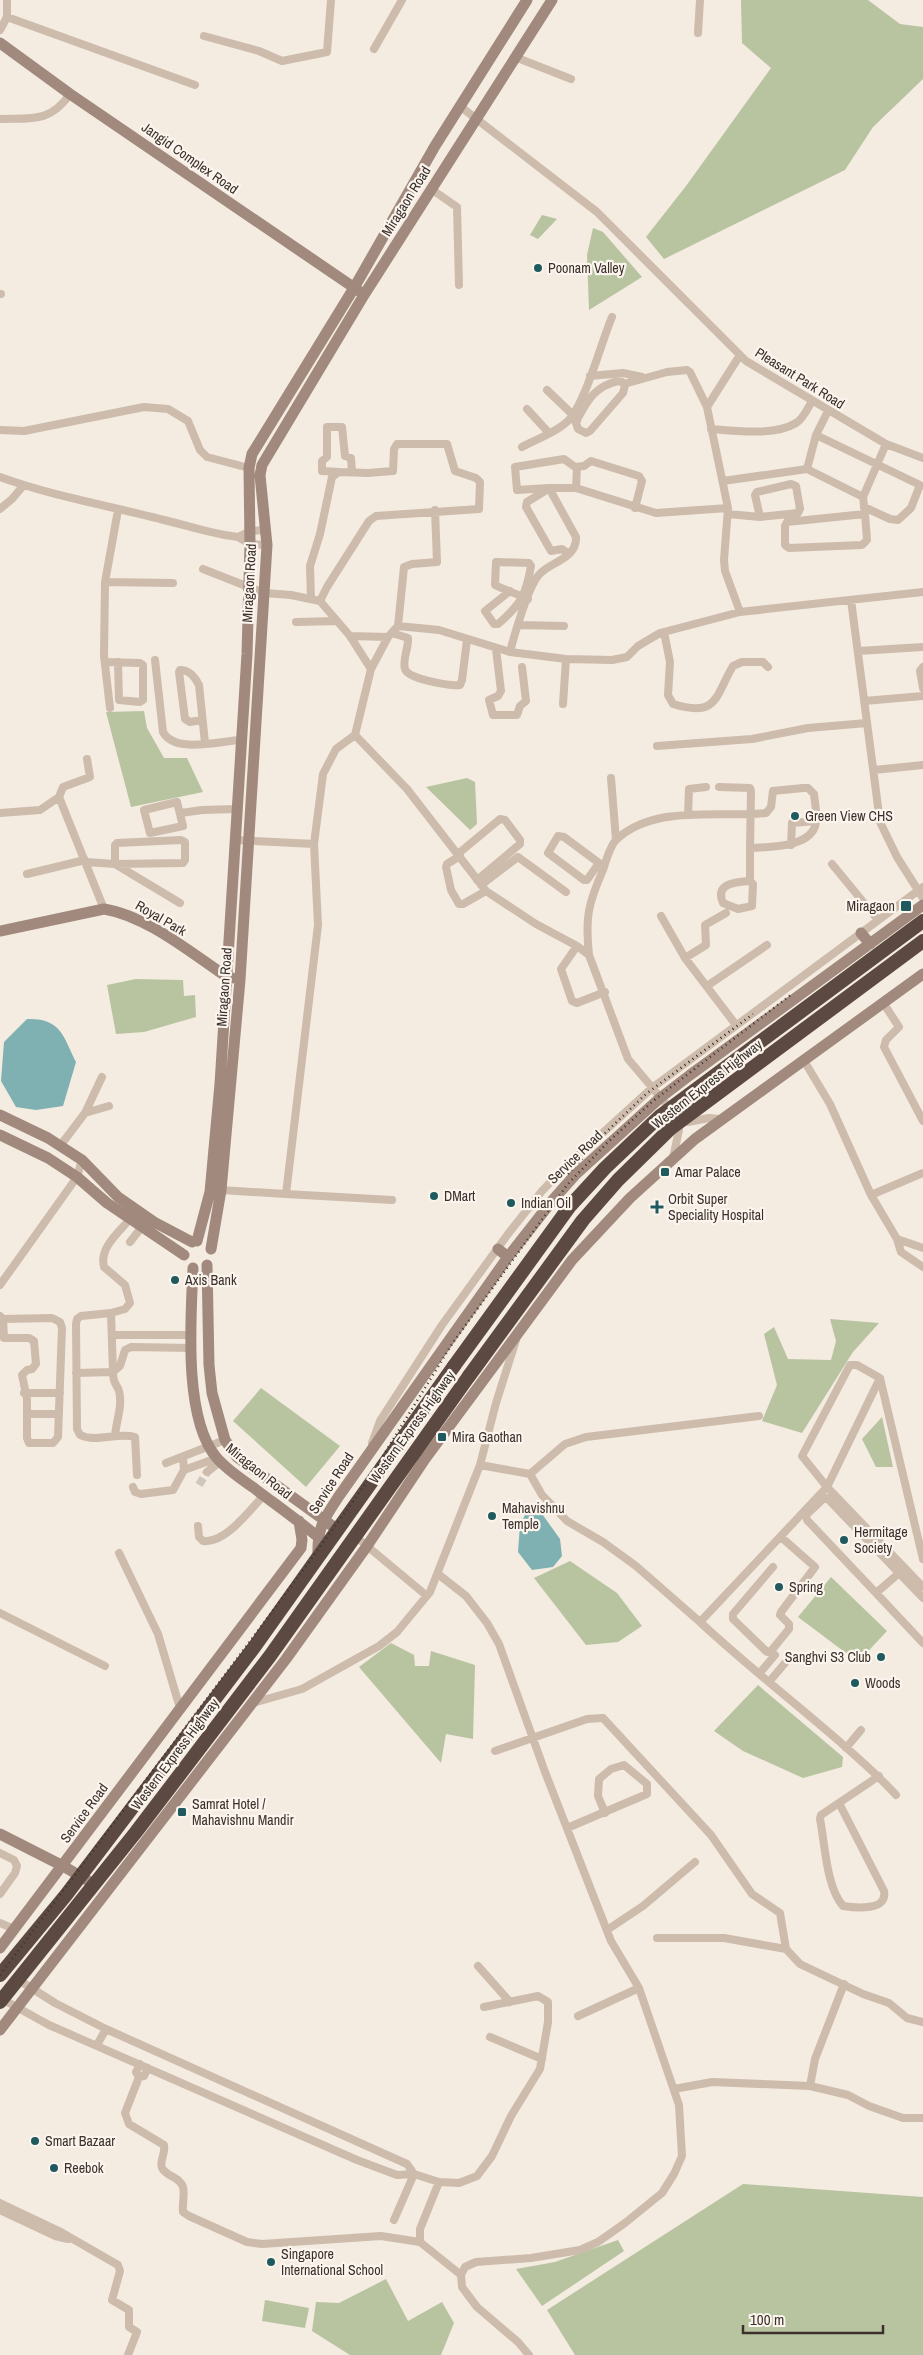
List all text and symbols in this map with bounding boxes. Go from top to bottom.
street label: Jangid Complex Road [138,118,242,198]
street label: Miragaon Road [377,163,435,239]
place label: Poonam Valley [548,259,625,277]
marker: Poonam Valley [532,262,544,274]
street label: Pleasant Park Road [752,343,848,413]
street label: Miragaon Road [238,543,260,623]
place label: Green View CHS [805,807,893,825]
marker: Green View CHS [789,810,801,822]
street label: Royal Park [132,896,190,940]
place label: Miragaon [847,897,895,915]
marker: Miragaon [899,899,913,913]
street label: Miragaon Road [212,947,236,1027]
street label: Western Express Highway [648,1035,766,1133]
street label: Service Road [544,1126,606,1188]
place label: Amar Palace [674,1163,741,1181]
marker: Amar Palace [659,1166,671,1178]
place label: DMart [444,1187,475,1205]
marker: DMart [428,1190,440,1202]
place label: Orbit Super Speciality Hospital [668,1190,764,1224]
place label: Indian Oil [521,1194,571,1212]
marker: Indian Oil [505,1197,517,1209]
marker: Orbit Super Speciality Hospital [650,1200,664,1214]
place label: Axis Bank [184,1271,237,1289]
marker: Axis Bank [169,1274,181,1286]
street label: Western Express Highway [365,1367,459,1487]
place label: Mira Gaothan [452,1428,522,1446]
marker: Mira Gaothan [436,1431,448,1443]
street label: Miragaon Road [223,1439,295,1503]
street label: Service Road [305,1449,357,1517]
place label: Mahavishnu Temple [502,1499,565,1533]
marker: Mahavishnu Temple [486,1510,498,1522]
place label: Hermitage Society [854,1523,908,1557]
marker: Hermitage Society [838,1534,850,1546]
place label: Spring [789,1578,823,1596]
marker: Spring [773,1581,785,1593]
place label: Sanghvi S3 Club [785,1648,871,1666]
marker: Sanghvi S3 Club [875,1651,887,1663]
place label: Woods [865,1674,901,1692]
marker: Woods [849,1677,861,1689]
street label: Western Express Highway [127,1694,223,1813]
street label: Service Road [56,1780,112,1846]
place label: Samrat Hotel / Mahavishnu Mandir [192,1795,294,1829]
marker: Samrat Hotel / Mahavishnu Mandir [176,1806,188,1818]
place label: Smart Bazaar [45,2132,115,2150]
marker: Smart Bazaar [29,2135,41,2147]
place label: Reebok [64,2159,104,2177]
marker: Reebok [48,2162,60,2174]
place label: Singapore International School [281,2245,383,2279]
marker: Singapore International School [265,2256,277,2268]
scale bar [743,2302,883,2334]
text: 100 m [750,2309,784,2330]

